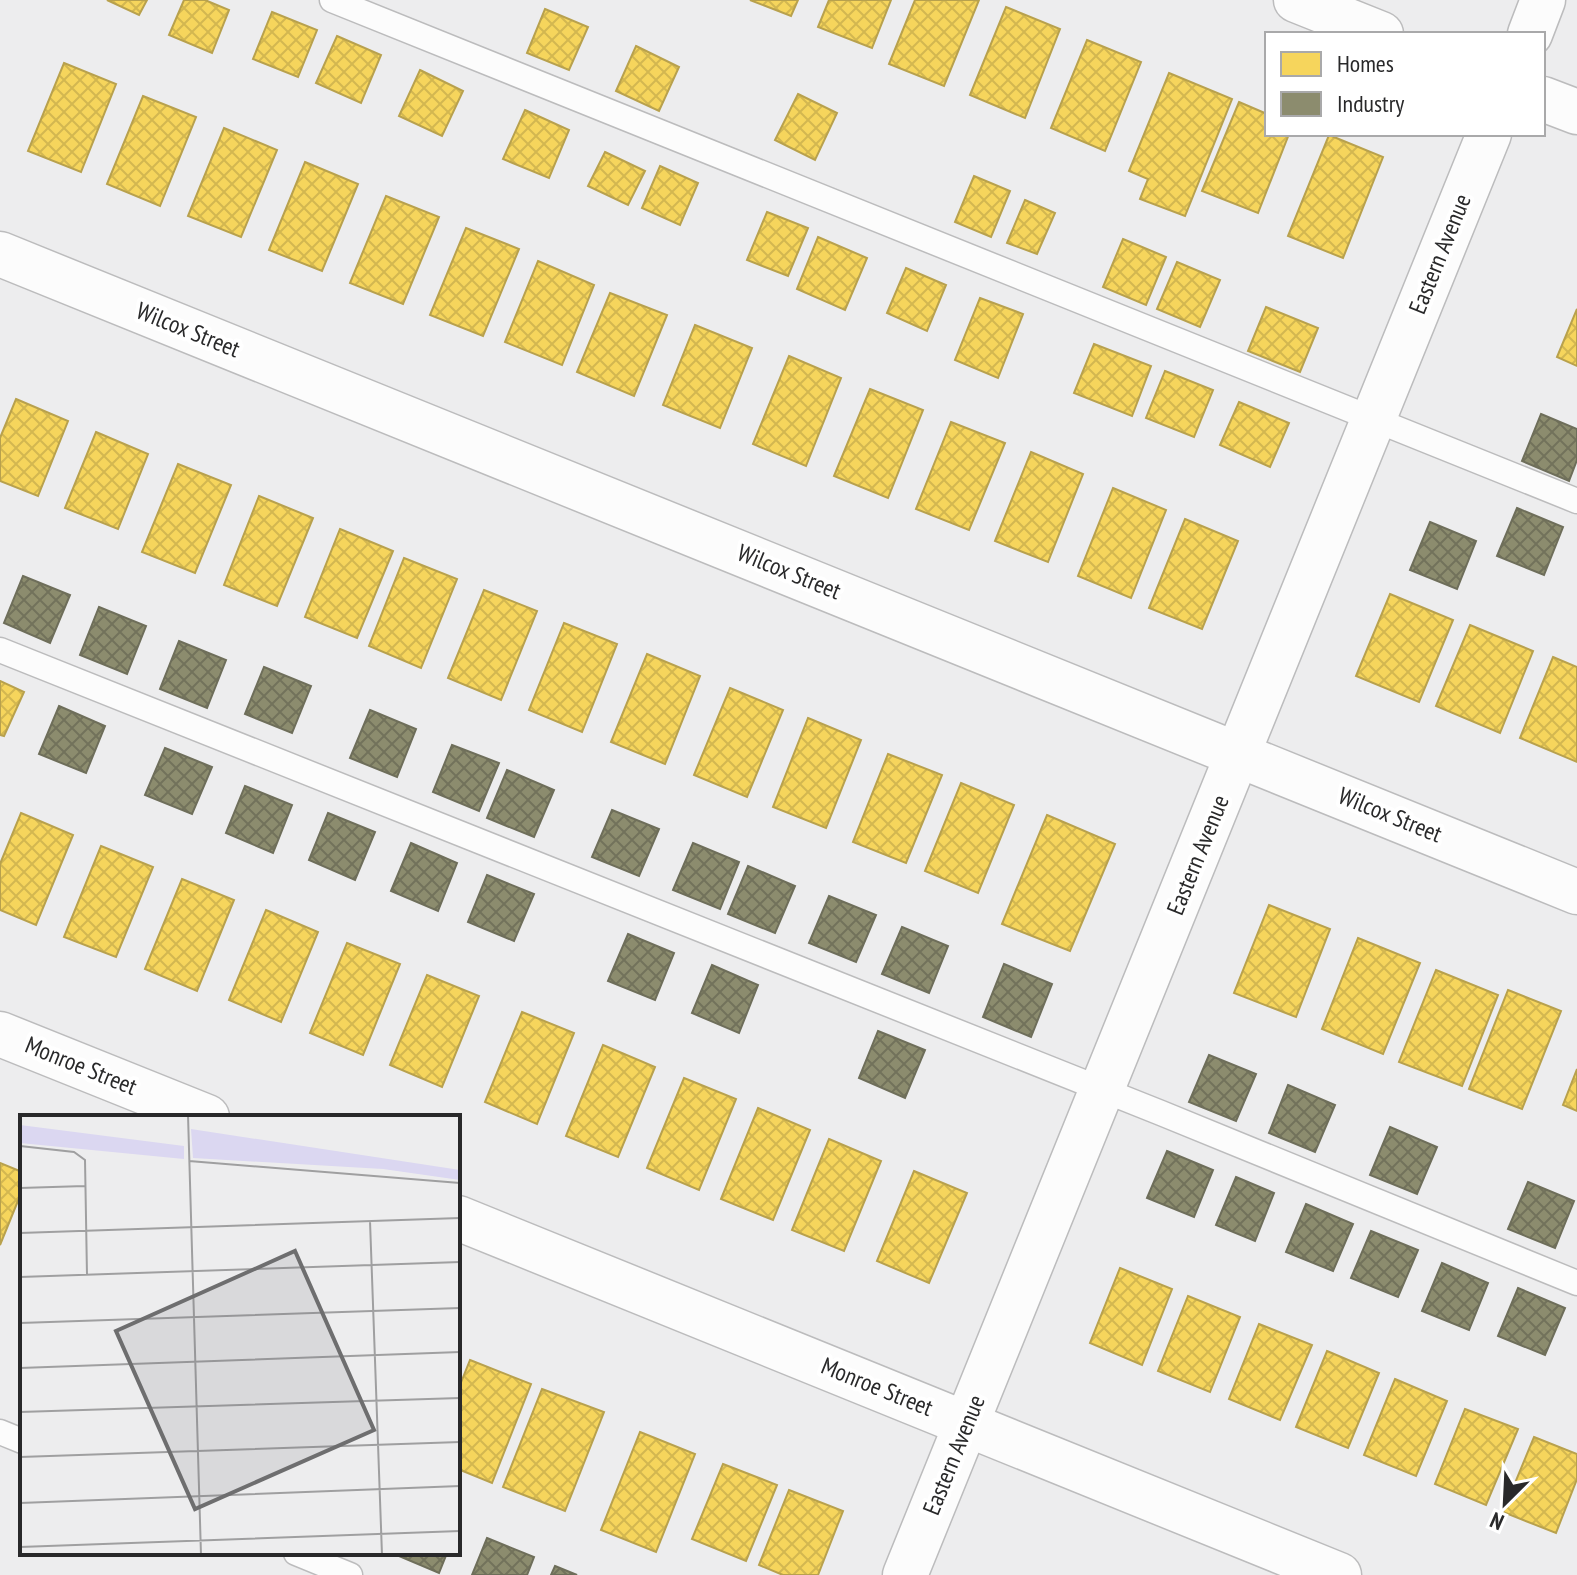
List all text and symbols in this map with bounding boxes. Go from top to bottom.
legend [1265,32,1545,136]
text: Homes [1337,48,1394,79]
text: Industry [1337,88,1404,119]
street label: Eastern Avenue [1401,189,1478,318]
street label: Wilcox Street [132,295,245,364]
street label: Wilcox Street [733,537,846,606]
street label: Wilcox Street [1334,780,1447,849]
street label: Eastern Avenue [1159,790,1236,919]
street label: Monroe Street [21,1029,142,1102]
inset map [20,1115,460,1555]
street label: Monroe Street [817,1350,938,1423]
street label: Eastern Avenue [915,1390,992,1519]
north arrow [1465,1463,1545,1543]
text: N [1486,1506,1508,1536]

